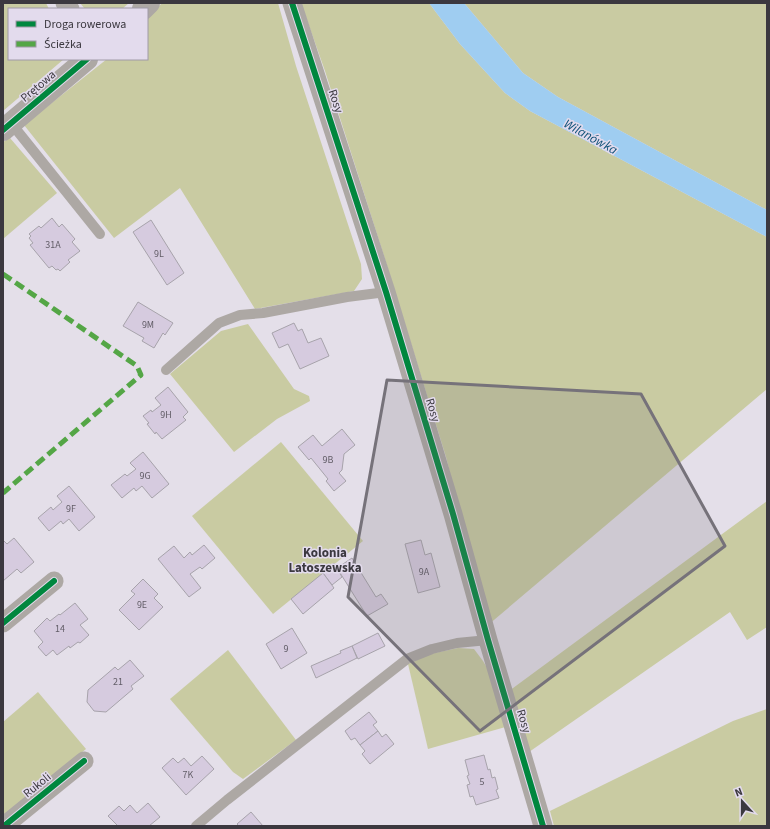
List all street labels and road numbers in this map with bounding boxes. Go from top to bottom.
street label: Prętowa [17,67,60,106]
street label: Rosy [324,87,347,115]
street label: Rosy [421,396,444,424]
street label: Rosy [512,707,535,735]
street label: Rukoli [20,769,55,802]

